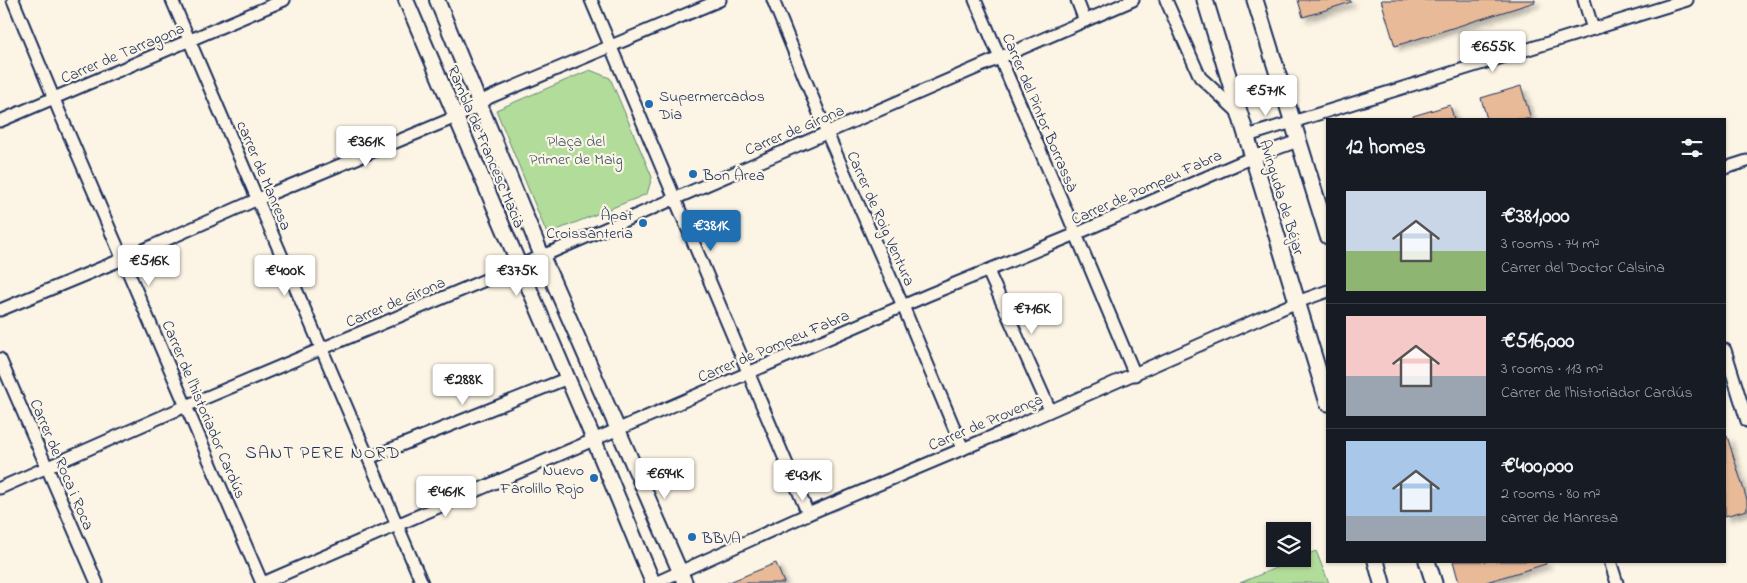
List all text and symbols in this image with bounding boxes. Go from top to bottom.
street label: Carrer de Tarragona [57,17,188,91]
street label: Carrer del Pintor Borrassà [995,30,1083,196]
pin: €655K [1458,30,1528,73]
text: €655K [1471,35,1515,59]
street label: Rambla de Francesc Macià [440,62,530,232]
pin: €571K [1231,74,1301,117]
text: €571K [1246,79,1286,103]
place label: Supermercados Dia [658,85,765,127]
marker: Supermercados Dia [643,98,655,110]
street label: Carrer de Girona [741,99,848,163]
street label: carrer de Manresa [229,117,297,234]
pin: €361K [331,126,401,168]
text: €361K [347,130,385,154]
park label: Plaça del Primer de Maig [529,130,623,172]
text: 12 homes [1346,133,1426,163]
icon: filters [1678,134,1706,162]
street label: Avinguda de Béjar [1252,137,1310,258]
street label: Carrer de Pompeu Fabra [1068,144,1226,232]
street label: Carrer de Roig Ventura [840,147,921,290]
place label: Bon Àrea [702,164,765,188]
marker: Bon Àrea [687,168,699,180]
text: €381,000 [1501,202,1570,232]
place label: Àpat Croissanteria [546,204,634,246]
pin: €381K [676,210,746,252]
icon: home [1386,211,1446,271]
text: €381K [693,214,729,238]
marker: Àpat Croissanteria [637,217,649,229]
text: 3 rooms · 74 m² [1501,232,1600,256]
pin: €516K [114,244,184,287]
text: €516K [129,249,169,273]
pin: €400K [250,254,320,297]
pin: €375K [482,254,552,297]
text: Carrer del Doctor Calsina [1501,256,1665,280]
text: €400K [265,259,305,283]
text: €375K [496,259,538,283]
street label: Carrer de Girona [342,271,449,335]
pin: €716K [997,292,1067,335]
text: €716K [1013,297,1051,321]
street label: Carrer de Pompeu Fabra [694,304,853,390]
street label: Carrer de l'historiador Cardús [155,317,252,503]
text: €516,000 [1501,327,1574,357]
icon: home [1386,336,1446,396]
text: 3 rooms · 113 m² [1501,357,1603,381]
pin: €288K [428,364,498,406]
text: €288K [444,368,482,392]
text: Carrer de l'historiador Cardús [1501,381,1693,405]
street label: Carrer de Provença [925,388,1047,458]
street label: Carrer de Roca i Roca [23,395,100,534]
district label: SANT PERE NORD [245,441,401,467]
text: €400,000 [1501,452,1573,482]
pin: €694K [630,458,700,500]
place label: Nuevo Farolillo Rojo [500,459,584,501]
pin: €431K [768,460,838,502]
icon: home [1386,461,1446,521]
text: €694K [646,462,684,486]
text: €431K [784,464,822,488]
marker: Nuevo Farolillo Rojo [588,472,600,484]
pin: €461K [411,476,481,518]
text: €461K [427,480,465,504]
text: 2 rooms · 80 m² [1501,482,1601,506]
text: carrer de Manresa [1501,506,1618,530]
map controls [1266,522,1311,567]
button: layers [1266,522,1311,567]
place label: BBVA [701,527,741,551]
marker: BBVA [686,531,698,543]

